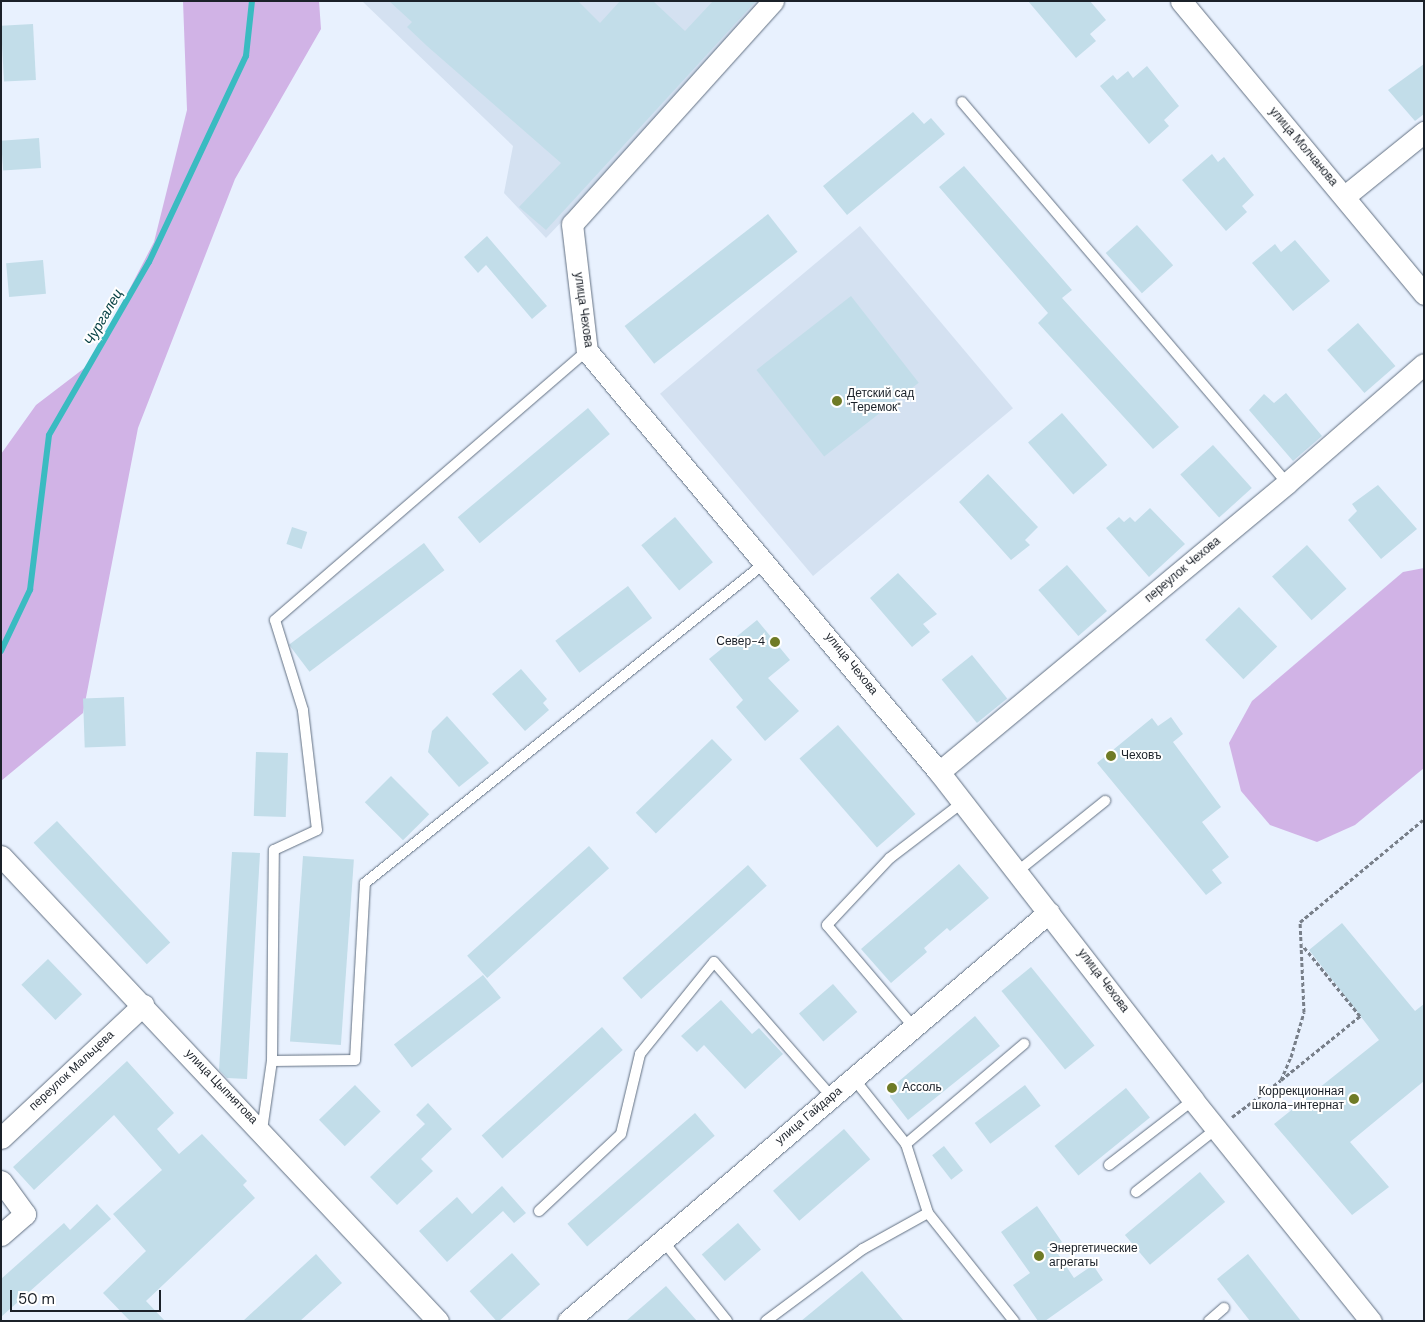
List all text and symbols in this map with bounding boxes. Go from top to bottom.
street label: улица Молчанова [1266,105,1340,189]
street label: улица Чехова [571,271,595,349]
water label: Чургалец [80,286,126,348]
place label: Детский сад "Теремок" [847,387,914,415]
marker: Детский сад "Теремок" [831,395,843,407]
street label: переулок Чехова [1142,534,1224,606]
street label: улица Чехова [821,630,881,698]
place label: Север-4 [716,635,765,649]
marker: Север-4 [769,636,781,648]
place label: Чеховъ [1121,749,1161,763]
marker: Чеховъ [1105,750,1117,762]
street label: улица Чехова [1074,946,1132,1016]
street label: переулок Мальцева [27,1028,117,1114]
street label: улица Цыпнятова [182,1047,260,1127]
place label: Ассоль [902,1081,942,1095]
marker: Ассоль [886,1082,898,1094]
street label: улица Гайдара [773,1084,845,1148]
place label: Коррекционная школа-интернат [1252,1085,1344,1113]
marker: Коррекционная школа-интернат [1348,1093,1360,1105]
place label: Энергетические агрегаты [1049,1242,1138,1270]
marker: Энергетические агрегаты [1033,1250,1045,1262]
scale bar [12,1280,164,1312]
text: 50 m [18,1289,55,1309]

